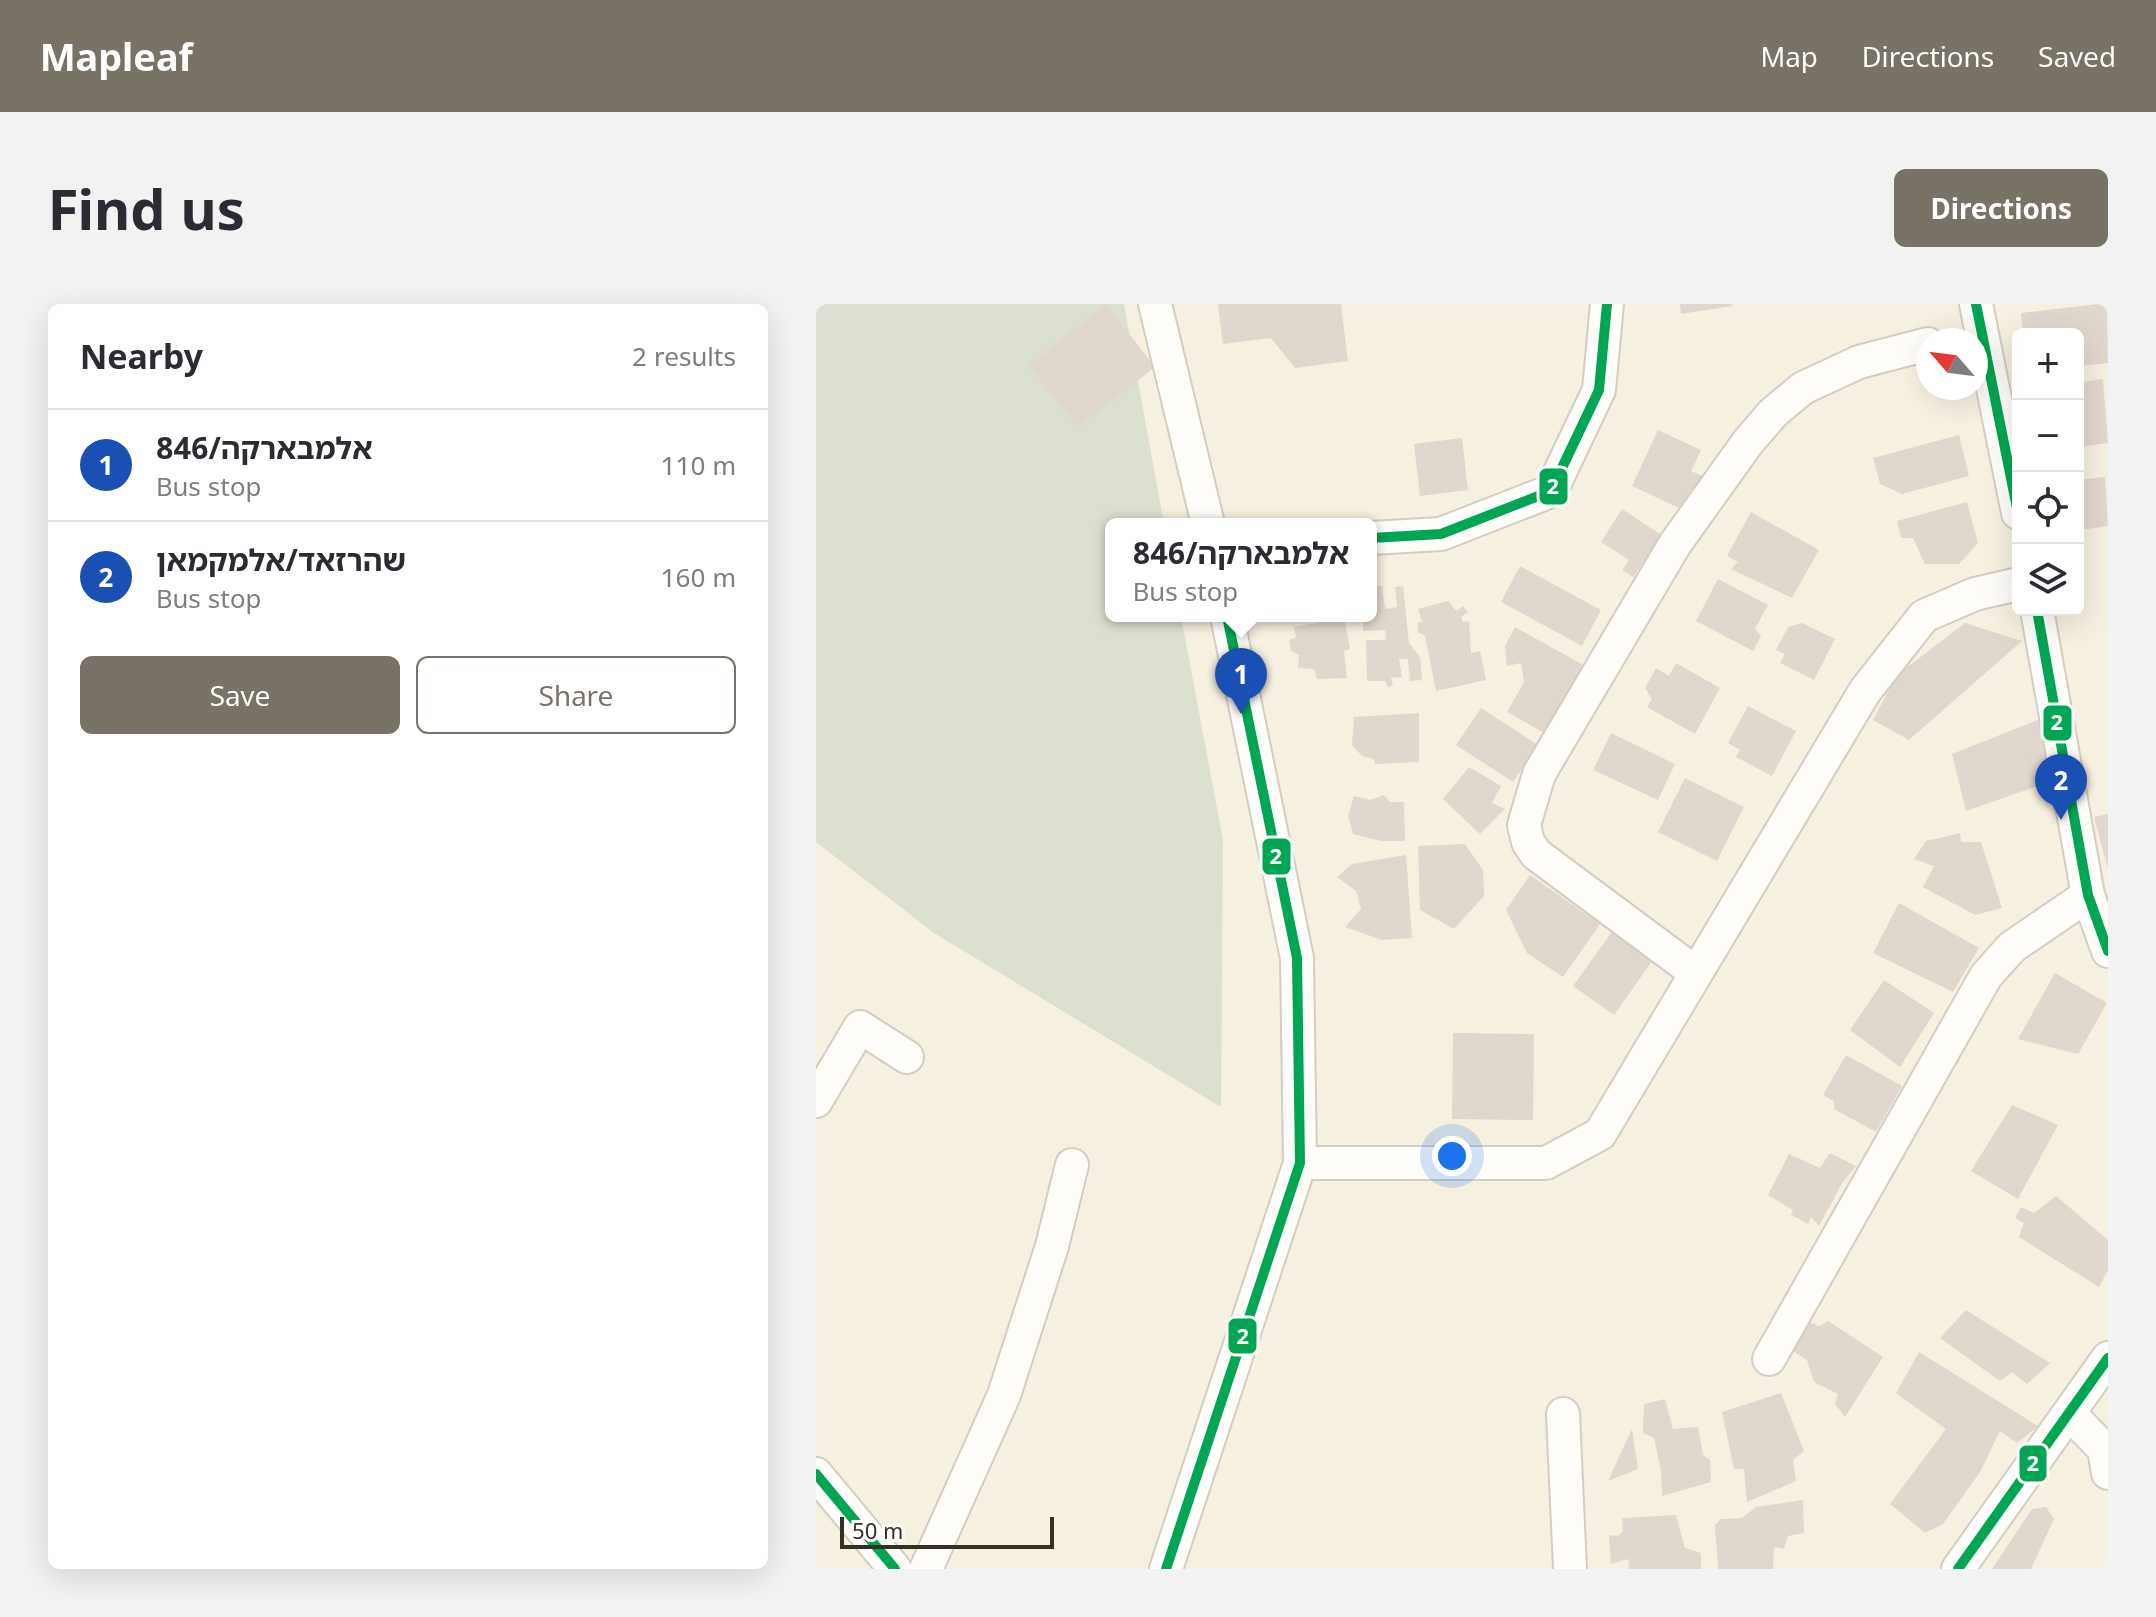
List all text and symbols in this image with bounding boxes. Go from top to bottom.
text: Mapleaf [40,30,193,82]
text: Map [1761,37,1818,75]
text: Directions [1862,37,1994,75]
text: Saved [2038,37,2116,75]
button: Directions [1894,169,2108,247]
text: Find us [48,170,245,246]
north arrow [1916,328,1988,400]
map controls [2012,328,2084,616]
button: + [2012,328,2084,400]
text: Nearby [80,333,203,379]
text: 2 results [632,338,736,374]
button: − [2012,400,2084,472]
text: אלמבארקה/846 [156,427,372,468]
text: 1 [98,447,114,483]
text: 110 m [660,447,736,483]
line badge: 2 [1538,467,1569,506]
text: Bus stop [156,468,261,504]
text: 2 [1547,471,1559,500]
button: locate [2012,472,2084,544]
popup [1105,518,1377,622]
text: אלמבארקה/846 [1133,532,1349,573]
text: שהרזאד/אלמקמאן [156,539,406,580]
button: layers [2012,544,2084,616]
text: 2 [98,559,114,595]
text: 160 m [660,559,736,595]
text: Bus stop [1133,573,1238,609]
text: Bus stop [156,580,261,616]
pin: 1 [1215,648,1267,714]
button: Save [80,656,400,734]
button: Share [416,656,736,734]
line badge: 2 [2042,704,2073,742]
text: 2 [2051,707,2063,736]
pin: 2 [2035,754,2087,820]
line badge: 2 [1261,837,1292,876]
text: 2 [1270,841,1282,870]
your location [1432,1136,1472,1176]
line badge: 2 [1227,1317,1258,1355]
text: 2 [1237,1321,1249,1350]
line badge: 2 [2018,1444,2048,1483]
text: 2 [2027,1448,2039,1477]
scale bar [840,1513,1054,1549]
text: 50 m [852,1516,903,1545]

